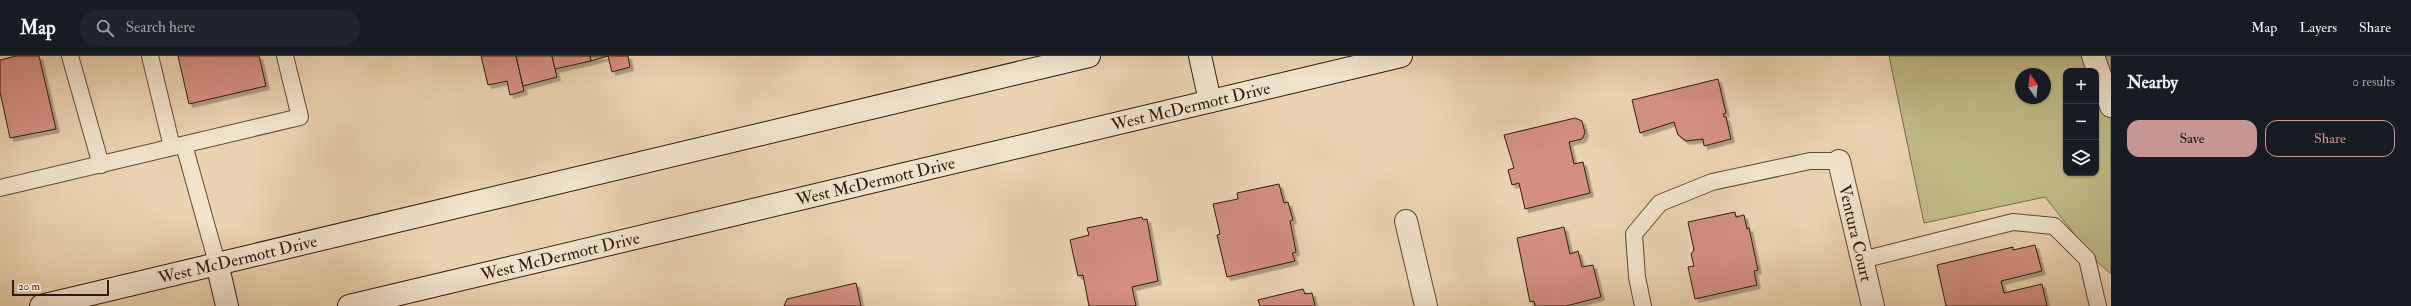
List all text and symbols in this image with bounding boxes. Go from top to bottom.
search box [80,10,360,46]
text: Map [20,16,56,40]
icon: search [94,17,116,39]
text: Search here [126,18,195,37]
text: Map [2251,19,2277,36]
text: Layers [2299,19,2337,36]
text: Share [2359,19,2391,36]
north arrow [2015,68,2051,104]
map controls [2063,68,2099,176]
button: + [2063,68,2099,104]
text: Nearby [2127,72,2178,93]
text: 0 results [2352,74,2395,90]
street label: West McDermott Drive [1108,77,1272,135]
button: − [2063,104,2099,140]
button: Save [2127,120,2257,157]
button: Share [2265,120,2395,157]
button: layers [2063,140,2099,176]
street label: West McDermott Drive [793,152,957,210]
street label: Ventura Court [1834,182,1878,284]
street label: West McDermott Drive [477,227,642,285]
street label: West McDermott Drive [155,230,319,288]
scale bar [12,278,109,297]
text: 20 m [18,280,40,293]

